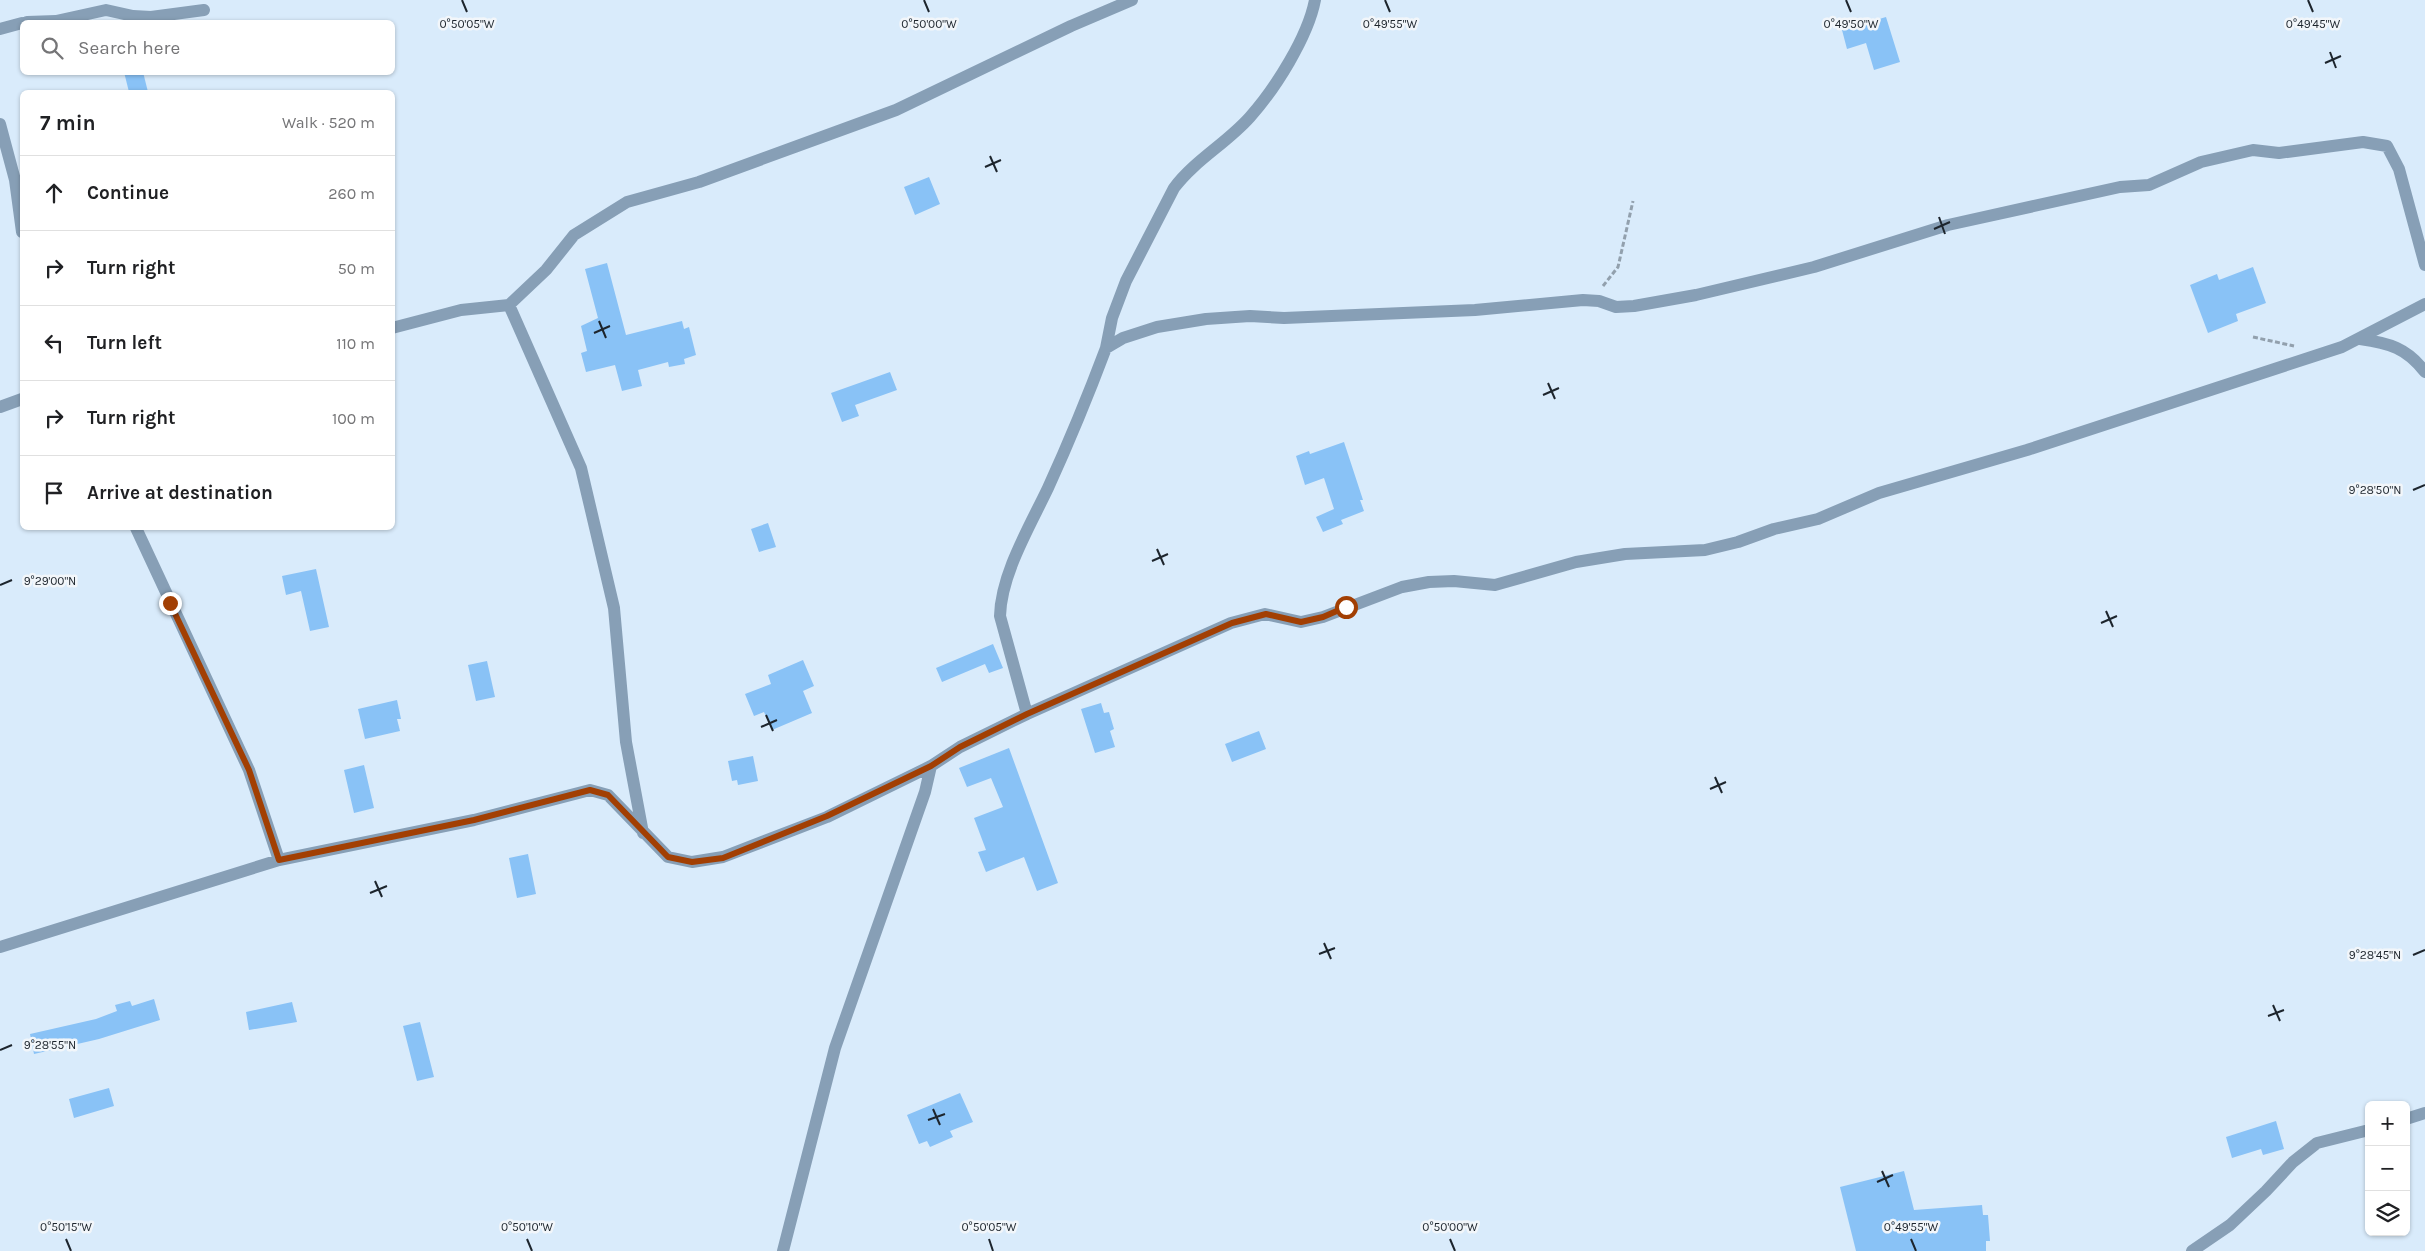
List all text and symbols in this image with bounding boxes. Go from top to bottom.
text: 0°50'05"W [439,17,495,31]
text: 0°50'00"W [901,17,957,31]
text: 0°49'55"W [1363,17,1417,31]
text: 0°49'50"W [1824,17,1879,31]
text: 0°49'45"W [2286,17,2340,31]
search box [20,20,395,75]
icon: search [38,34,66,62]
text: Search here [78,37,180,59]
text: 7 min [40,111,96,135]
text: Walk · 520 m [282,113,375,132]
icon: ahead [40,179,68,207]
text: Continue [87,182,169,204]
text: 260 m [328,184,375,203]
icon: right [40,254,68,282]
text: Turn right [87,257,176,279]
text: 50 m [338,259,375,278]
icon: left [40,329,68,357]
text: Turn left [87,332,162,354]
text: 110 m [336,334,375,353]
icon: right [40,404,68,432]
text: Turn right [87,407,176,429]
text: 100 m [332,409,375,428]
icon: arrive [40,479,68,507]
text: Arrive at destination [87,482,273,504]
text: 9°28'50"N [2349,483,2401,497]
text: 9°29'00"N [24,574,76,588]
route end [159,592,182,615]
route start [1335,596,1358,619]
text: 9°28'45"N [2349,948,2401,962]
text: 9°28'55"N [24,1038,76,1052]
map controls [2365,1101,2410,1236]
button: + [2365,1101,2410,1146]
button: − [2365,1146,2410,1191]
button: layers [2365,1191,2410,1236]
text: 0°50'15"W [40,1220,92,1234]
text: 0°50'10"W [501,1220,553,1234]
text: 0°50'05"W [961,1220,1017,1234]
text: 0°50'00"W [1422,1220,1478,1234]
text: 0°49'55"W [1884,1220,1938,1234]

